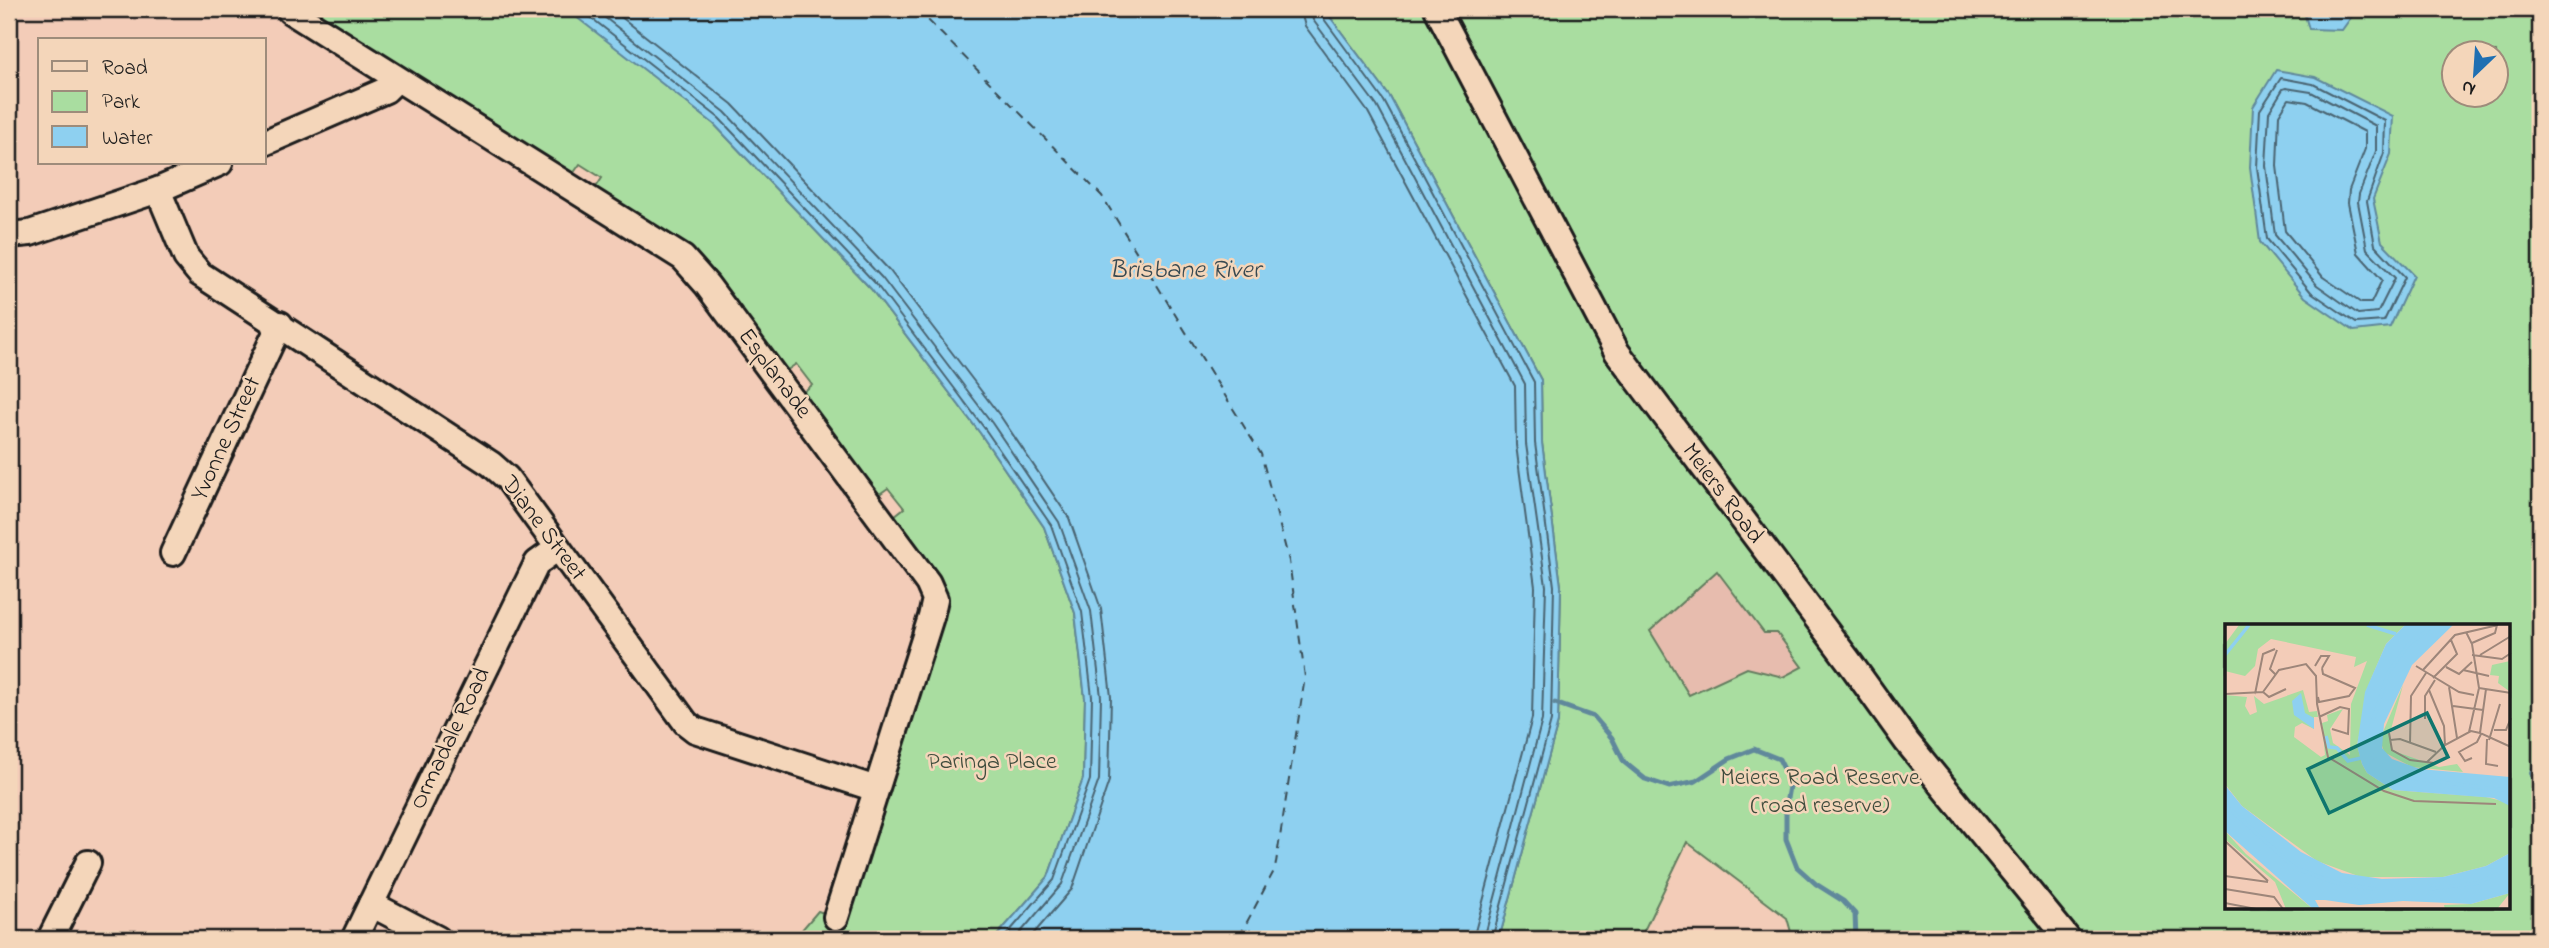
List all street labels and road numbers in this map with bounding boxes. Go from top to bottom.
street label: Esplanade [728,321,820,427]
street label: Yvonne Street [183,371,271,507]
street label: Meiers Road [1672,436,1772,552]
street label: Diane Street [491,468,594,589]
street label: Ormadale Road [401,662,501,816]

